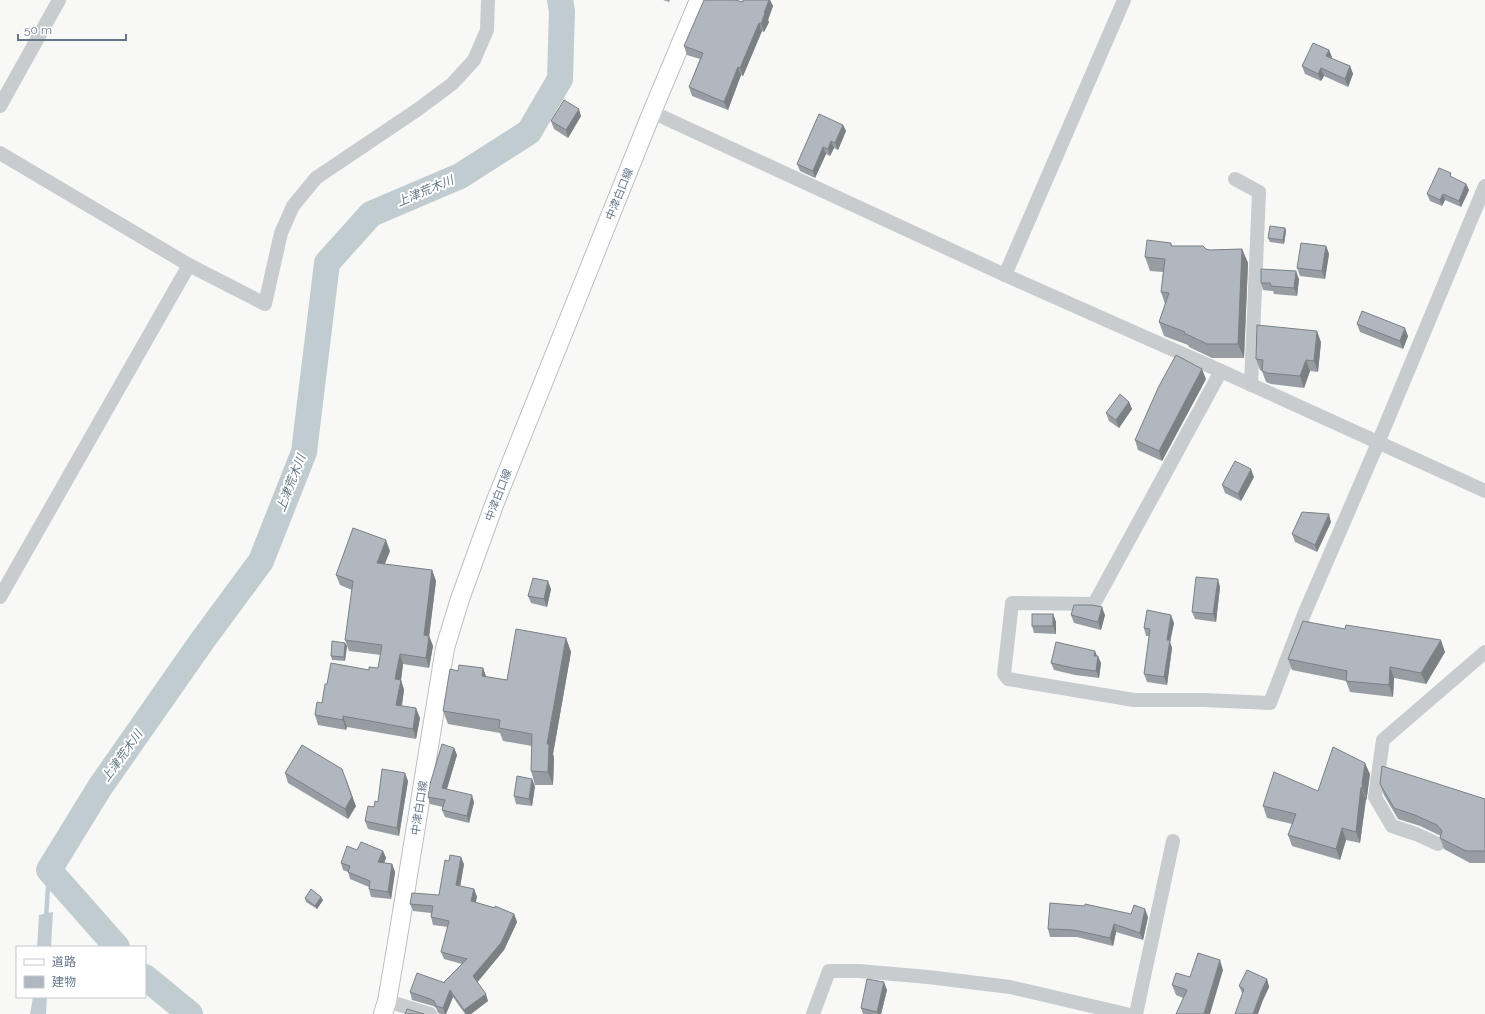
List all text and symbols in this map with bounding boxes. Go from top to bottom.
scale bar [18,16,126,42]
text: 50 m [24,23,52,37]
street label: 中津白口線 [603,166,636,222]
water label: 上津荒木川 [395,172,457,209]
water label: 上津荒木川 [274,451,309,514]
street label: 中津白口線 [483,467,514,523]
water label: 上津荒木川 [99,726,146,784]
street label: 中津白口線 [409,780,430,836]
legend [16,946,146,998]
text: 道路 [52,955,76,969]
text: 建物 [52,975,76,989]

